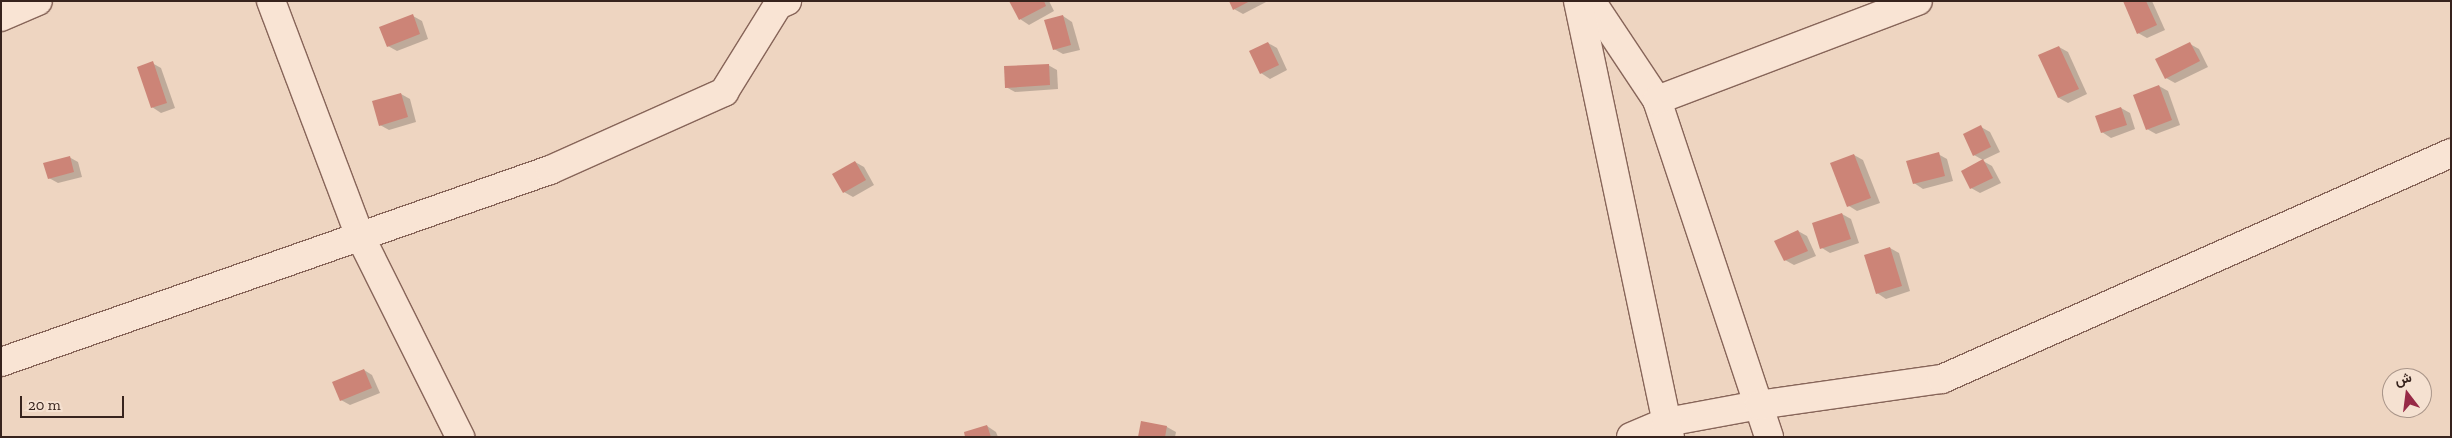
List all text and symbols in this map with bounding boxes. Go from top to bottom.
north arrow [2382,368,2432,418]
text: ش [2393,369,2414,389]
scale bar [22,386,126,418]
text: 20 m [28,396,61,414]

